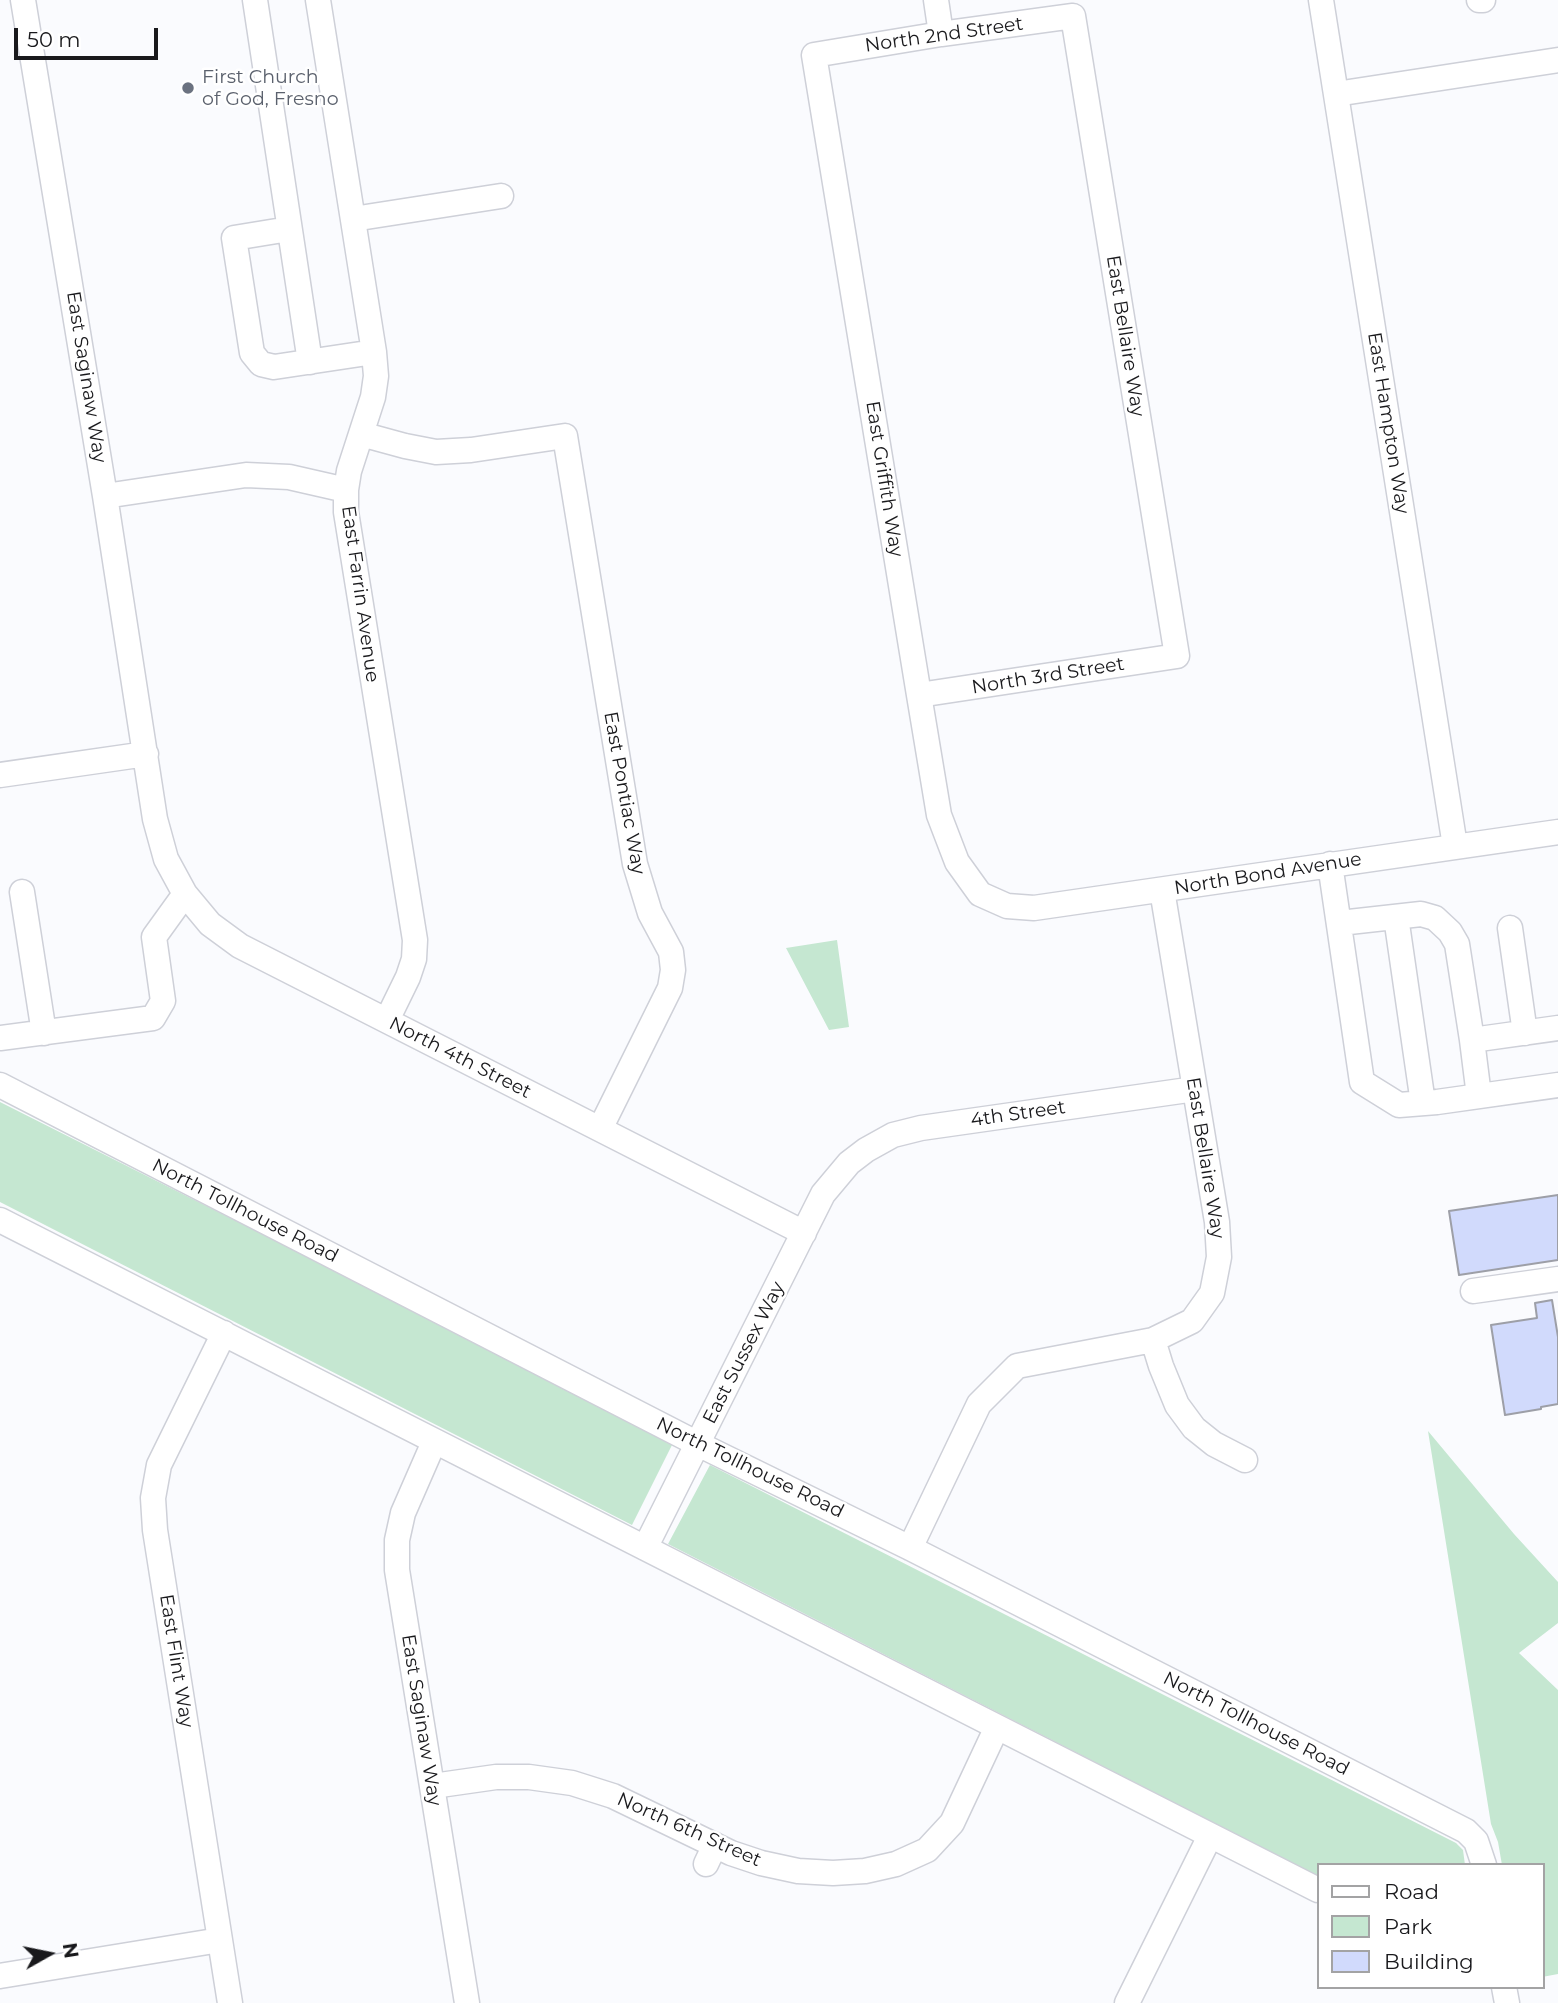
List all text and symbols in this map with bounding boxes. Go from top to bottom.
street label: North 2nd Street [863,13,1025,57]
scale bar [18,14,161,58]
text: 50 m [27,27,81,52]
place label: First Church of God, Fresno [202,66,339,110]
marker: First Church of God, Fresno [180,80,196,96]
street label: East Bellaire Way [1101,254,1149,418]
street label: East Saginaw Way [61,290,111,464]
street label: East Hampton Way [1362,330,1414,516]
street label: East Griffith Way [860,399,908,559]
street label: East Farrin Avenue [336,504,384,684]
street label: North 3rd Street [970,653,1126,699]
street label: East Pontiac Way [598,710,650,876]
street label: North Bond Avenue [1173,848,1363,900]
street label: North 4th Street [385,1012,535,1104]
street label: East Bellaire Way [1181,1076,1229,1240]
street label: 4th Street [969,1096,1067,1132]
street label: North Tollhouse Road [148,1154,342,1268]
street label: East Sussex Way [698,1278,790,1428]
street label: North Tollhouse Road [653,1413,847,1523]
street label: East Flint Way [154,1593,198,1729]
street label: East Saginaw Way [396,1633,446,1807]
street label: North Tollhouse Road [1159,1667,1353,1781]
street label: North 6th Street [613,1788,765,1872]
legend [1316,1863,1544,1989]
text: Road [1384,1879,1439,1904]
text: Park [1384,1914,1432,1939]
north arrow [14,1919,84,1989]
text: N [58,1941,83,1960]
text: Building [1384,1949,1474,1974]

